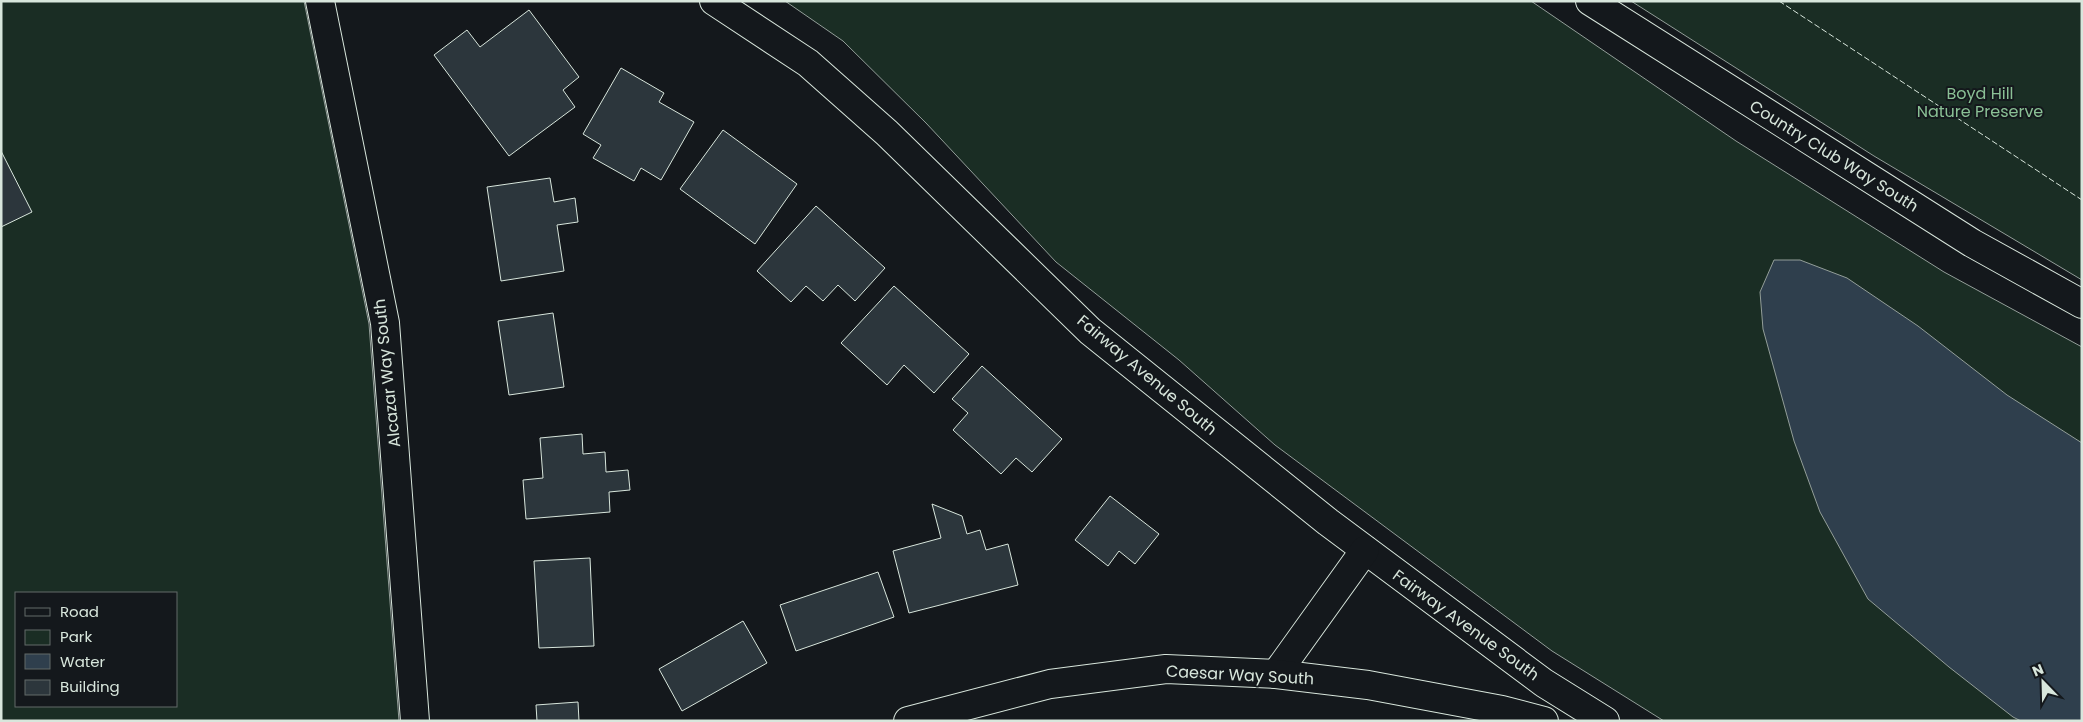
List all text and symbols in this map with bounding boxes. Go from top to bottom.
park label: Boyd Hill Nature Preserve [1917,82,2043,123]
street label: Country Club Way South [1745,94,1923,218]
street label: Alcazar Way South [368,298,406,448]
street label: Fairway Avenue South [1072,310,1222,440]
street label: Fairway Avenue South [1388,564,1544,686]
legend [15,592,178,707]
text: Road [60,601,99,622]
text: Park [60,626,92,647]
text: Water [60,651,106,672]
north arrow [2018,657,2068,707]
text: N [2029,659,2047,681]
street label: Caesar Way South [1165,660,1315,690]
text: Building [60,676,120,697]

